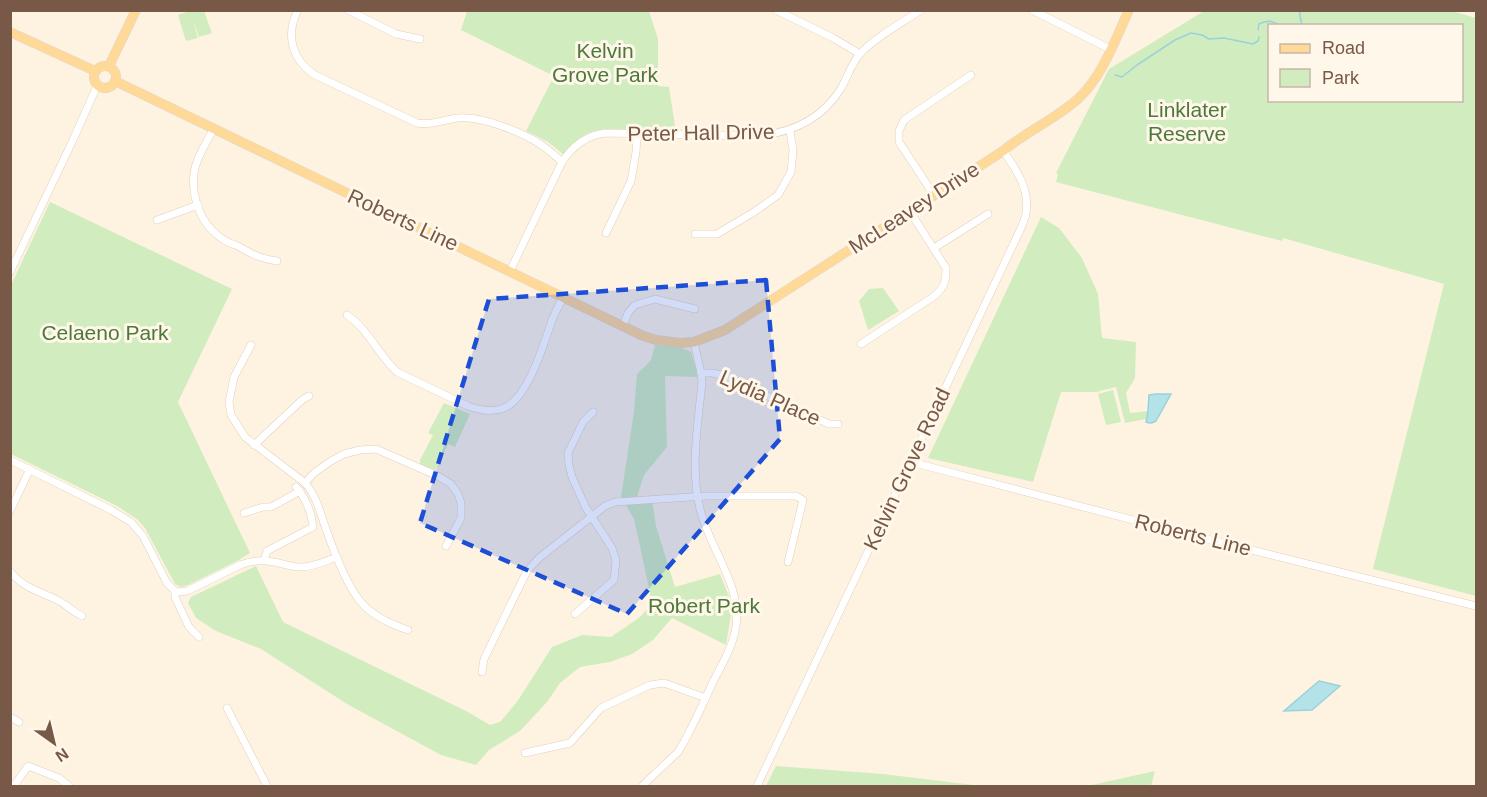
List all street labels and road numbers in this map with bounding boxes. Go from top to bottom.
street label: Peter Hall Drive [627,120,775,145]
street label: McLeavey Drive [844,157,983,258]
street label: Roberts Line [344,184,462,255]
street label: Lydia Place [716,365,824,430]
street label: Kelvin Grove Road [859,384,954,554]
street label: Roberts Line [1133,509,1254,560]

